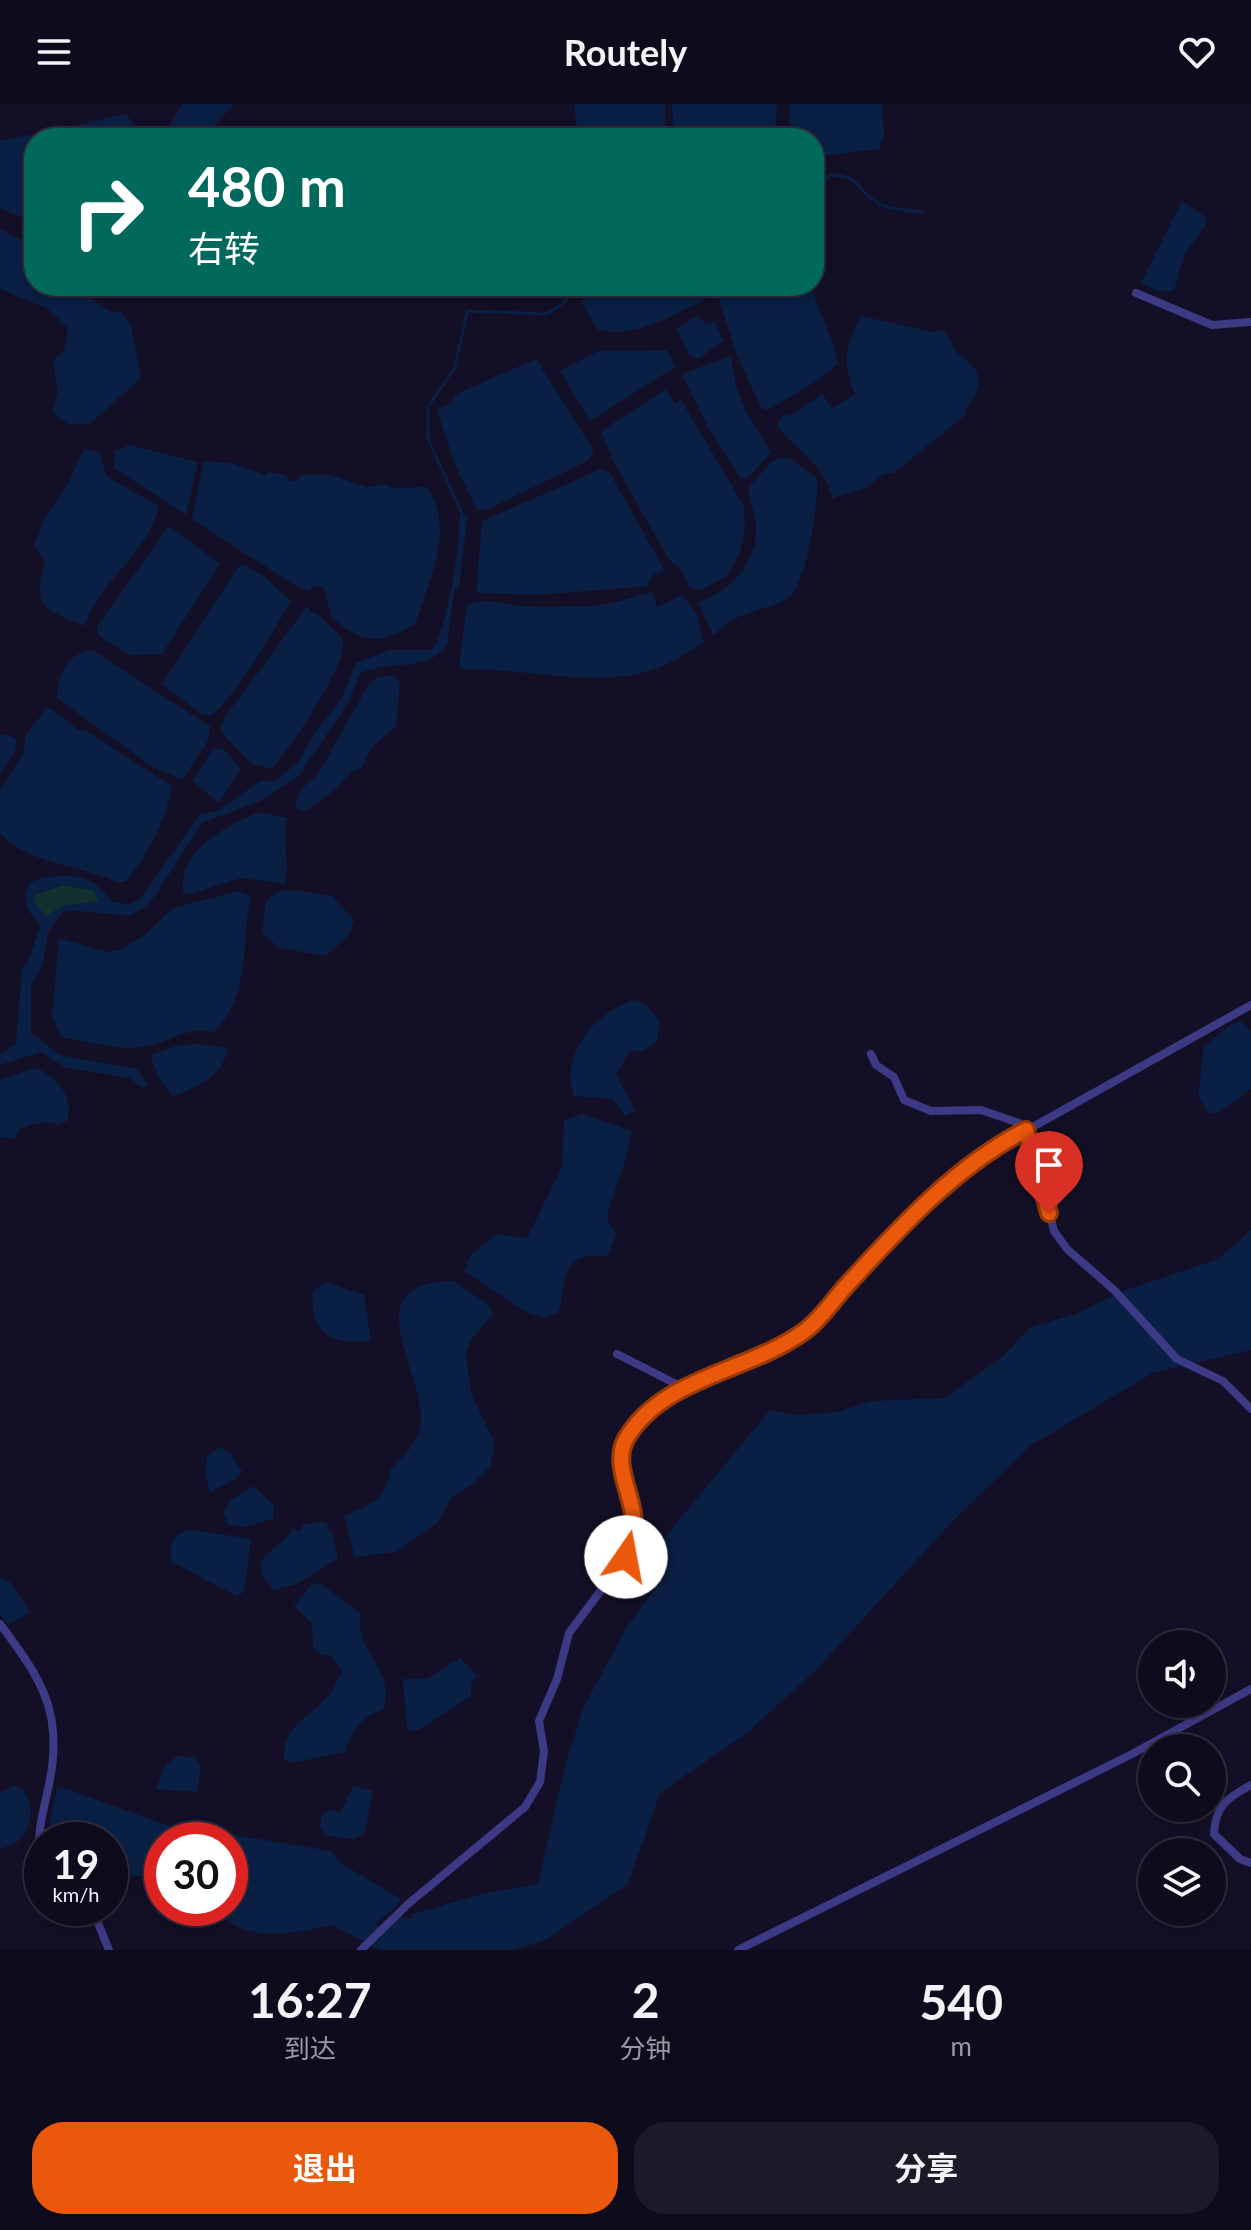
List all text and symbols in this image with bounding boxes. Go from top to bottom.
icon: menu [32,30,76,74]
text: Routely [564,30,687,74]
icon: heart [1175,30,1219,74]
text: 480 m [188,152,346,219]
icon: right [56,160,160,264]
text: 右转 [188,226,260,270]
pin [1015,1131,1083,1213]
icon: arrive [1027,1143,1071,1187]
position arrow [584,1515,668,1599]
map controls [1138,1630,1226,1926]
button: sound [1138,1630,1226,1718]
button: search [1138,1734,1226,1822]
speed limit sign: 30 [144,1822,248,1926]
button: layers [1138,1838,1226,1926]
text: 19 [53,1840,99,1888]
text: km/h [53,1882,99,1906]
text: 16:27 [248,1971,372,2028]
text: 2 [632,1971,660,2028]
text: 540 [920,1973,1003,2030]
text: m [951,2030,972,2062]
text: 到达 [284,2032,336,2064]
text: 分钟 [620,2032,672,2064]
button: 退出 [32,2122,618,2214]
button: 分享 [634,2122,1219,2214]

